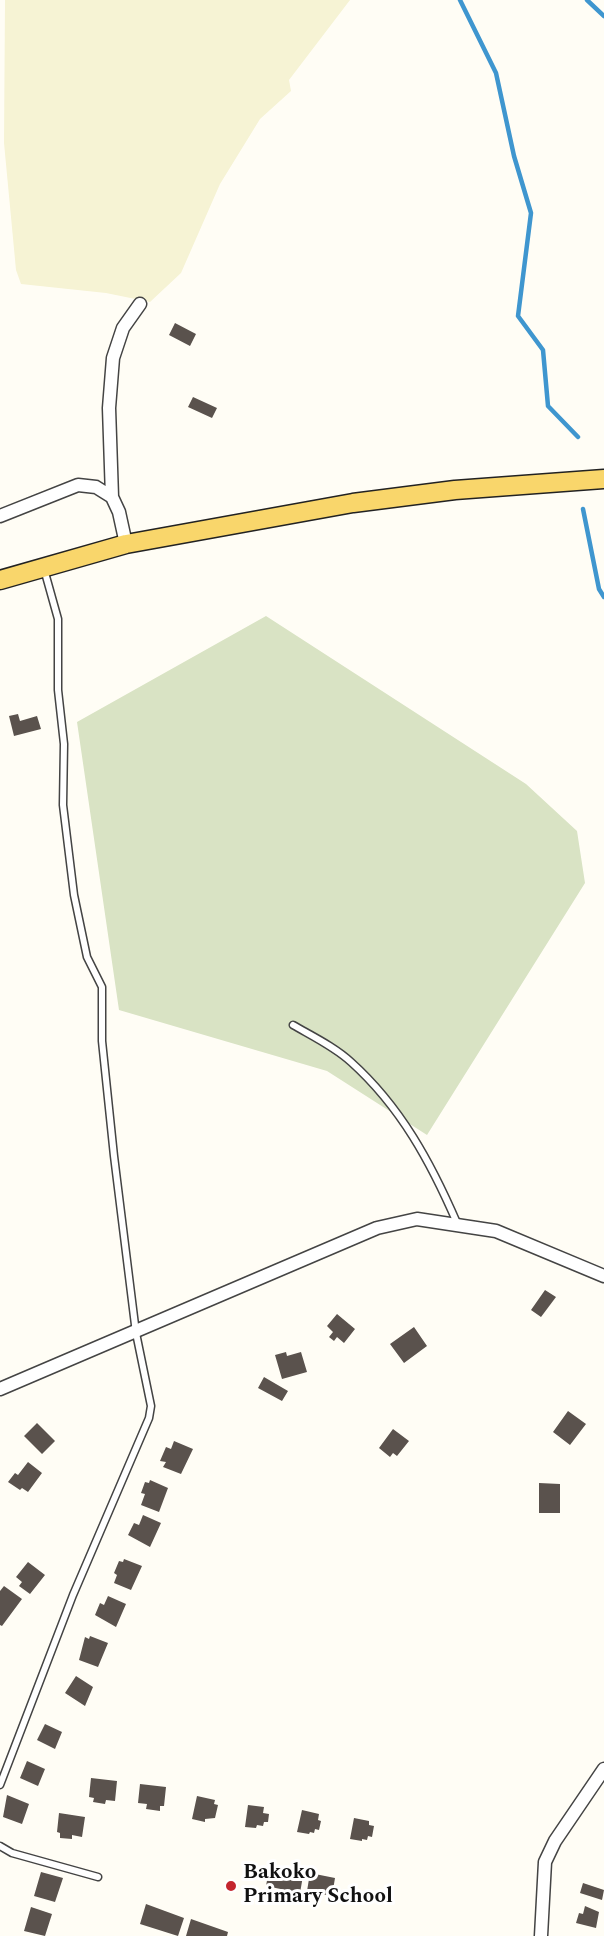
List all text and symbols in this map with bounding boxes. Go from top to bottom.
place label: Bakoko Primary School [243,1861,393,1911]
marker: Bakoko Primary School [224,1879,238,1893]

